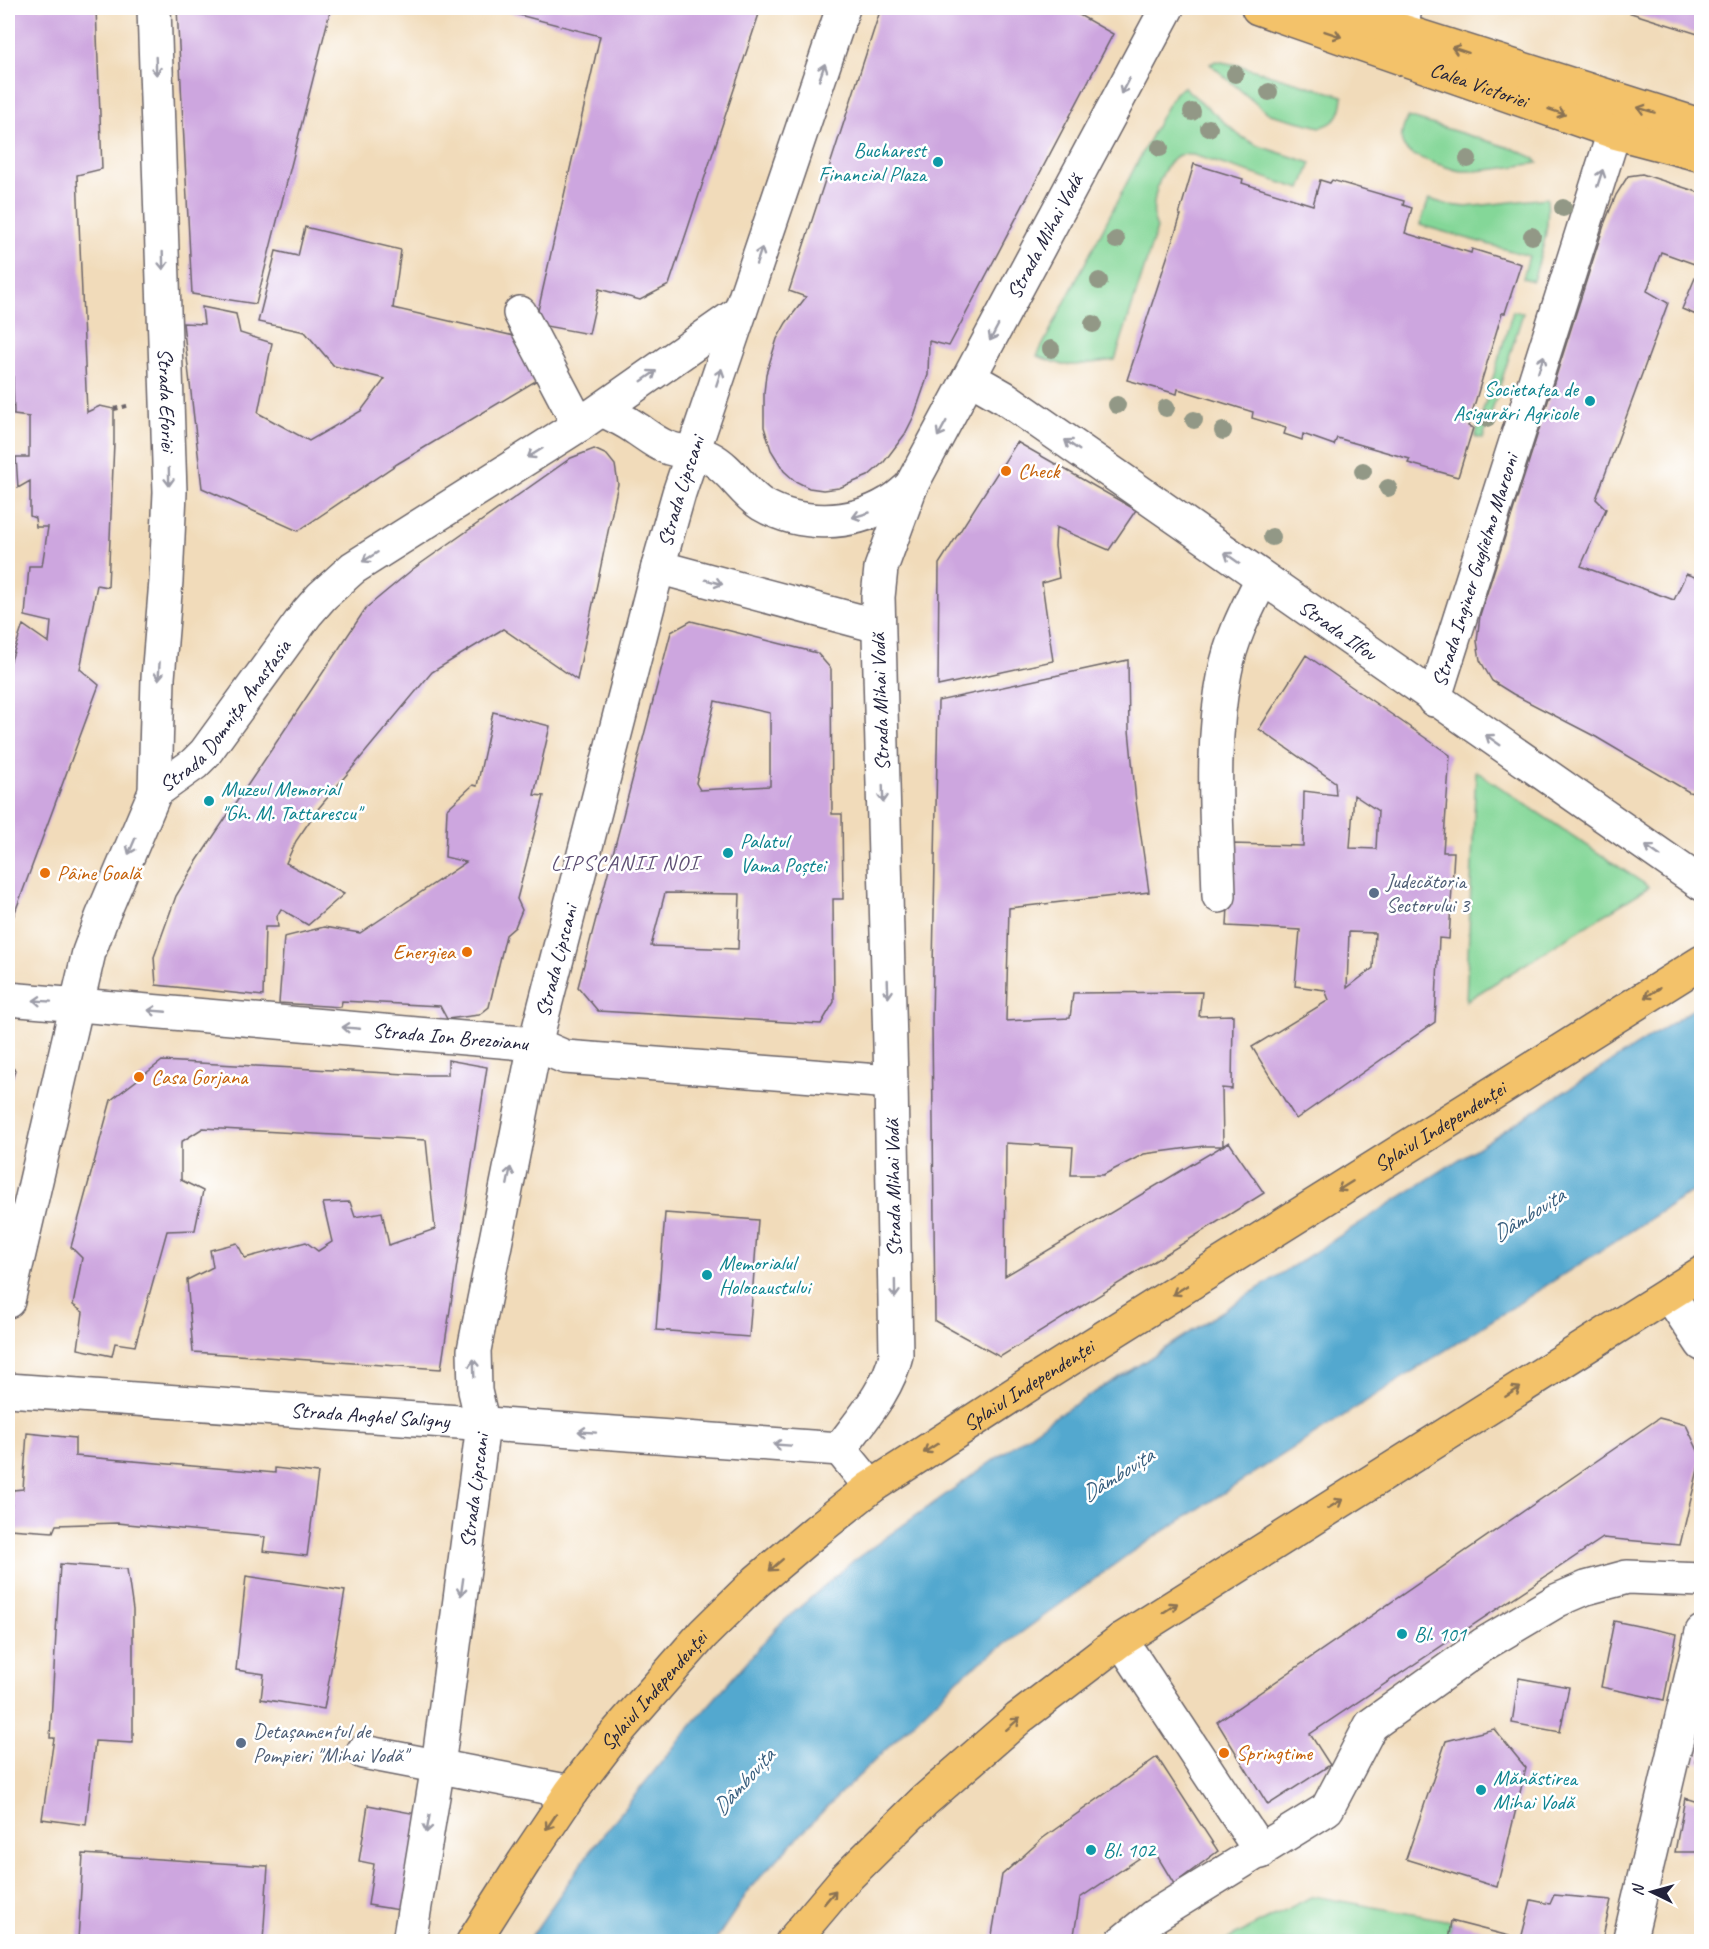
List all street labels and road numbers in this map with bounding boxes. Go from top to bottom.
street label: Calea Victoriei [1427,56,1534,115]
street label: Strada Mihai Vodă [1001,168,1089,303]
street label: Strada Eforiei [152,348,182,455]
street label: Strada Lipscani [651,430,711,550]
street label: Strada Inginer Guglielmo Marconi [1426,448,1525,690]
street label: Strada Ilfov [1294,594,1383,667]
street label: Strada Mihai Vodă [865,631,895,771]
street label: Strada Domnița Anastasia [154,633,297,798]
street label: Strada Lipscani [530,899,584,1020]
street label: Strada Ion Brezoianu [371,1017,531,1056]
street label: Splaiul Independenței [1369,1074,1513,1178]
street label: Strada Mihai Vodă [879,1117,907,1257]
street label: Splaiul Independenței [958,1332,1101,1437]
street label: Strada Anghel Saligny [290,1397,452,1434]
street label: Strada Lipscani [454,1429,495,1549]
street label: Splaiul Independenței [594,1623,715,1756]

